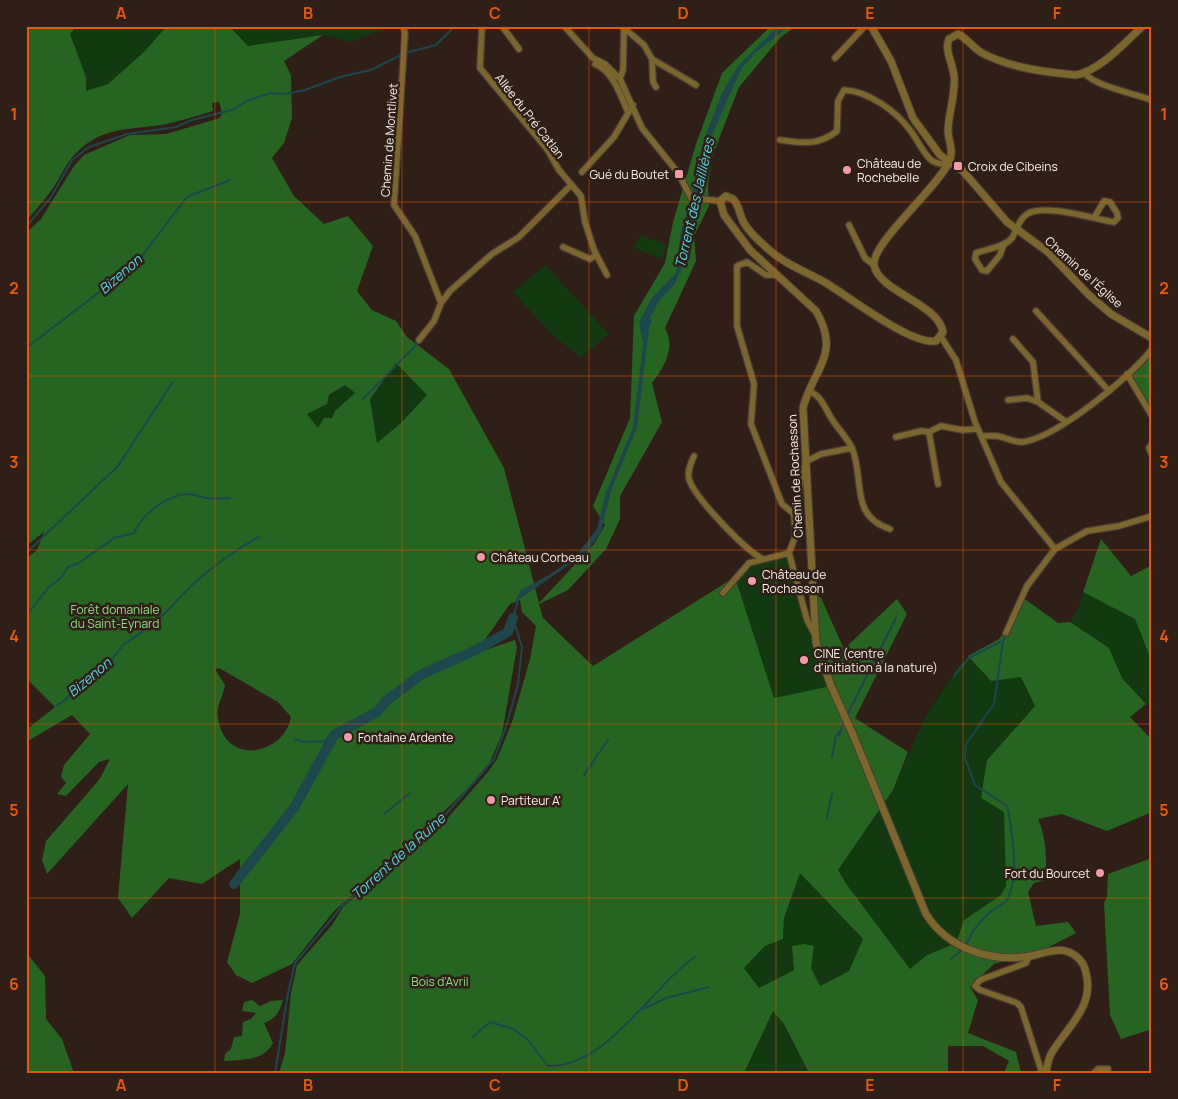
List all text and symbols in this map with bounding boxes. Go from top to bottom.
text: A [116,2,127,24]
text: B [303,2,313,24]
text: C [489,2,501,24]
text: D [677,2,689,24]
text: E [865,2,875,24]
text: F [1053,2,1062,24]
street label: Allée du Pré Catlan [491,70,569,162]
street label: Chemin de Montlivet [377,82,401,197]
text: 1 [10,103,18,125]
text: 1 [1160,103,1168,125]
water label: Torrent des Jaillières [670,135,719,270]
place label: Château de Rochebelle [857,155,921,186]
place label: Croix de Cibeins [968,158,1058,175]
marker: Croix de Cibeins [952,160,964,172]
marker: Château de Rochebelle [841,164,853,176]
place label: Gué du Boutet [589,166,669,183]
marker: Gué du Boutet [673,168,685,180]
street label: Chemin de l'Église [1041,232,1127,312]
water label: Bizenon [94,249,146,298]
text: 2 [9,277,19,299]
text: 2 [1159,277,1169,299]
street label: Chemin de Rochasson [783,414,807,538]
text: 3 [9,451,19,473]
text: 3 [1159,451,1169,473]
place label: Château Corbeau [491,549,589,566]
marker: Château Corbeau [475,551,487,563]
place label: Château de Rochasson [762,566,826,597]
marker: Château de Rochasson [746,575,758,587]
park label: Forêt domaniale du Saint-Eynard [71,601,159,632]
text: 4 [9,625,19,647]
text: 4 [1159,625,1169,647]
place label: CINE (centre d'initiation à la nature) [814,645,938,676]
water label: Bizenon [63,653,115,701]
marker: CINE (centre d'initiation à la nature) [798,654,810,666]
place label: Fontaine Ardente [358,729,453,746]
marker: Fontaine Ardente [342,731,354,743]
place label: Partiteur A' [501,792,561,809]
marker: Partiteur A' [485,794,497,806]
text: 5 [9,799,19,821]
text: 5 [1159,799,1169,821]
water label: Torrent de la Ruine [347,808,450,903]
place label: Fort du Bourcet [1005,865,1090,882]
marker: Fort du Bourcet [1094,867,1106,879]
text: 6 [9,973,19,995]
park label: Bois d'Avril [411,973,469,990]
text: 6 [1159,973,1169,995]
text: A [116,1074,127,1096]
text: B [303,1074,313,1096]
text: C [489,1074,501,1096]
text: D [677,1074,689,1096]
text: E [865,1074,875,1096]
text: F [1053,1074,1062,1096]

